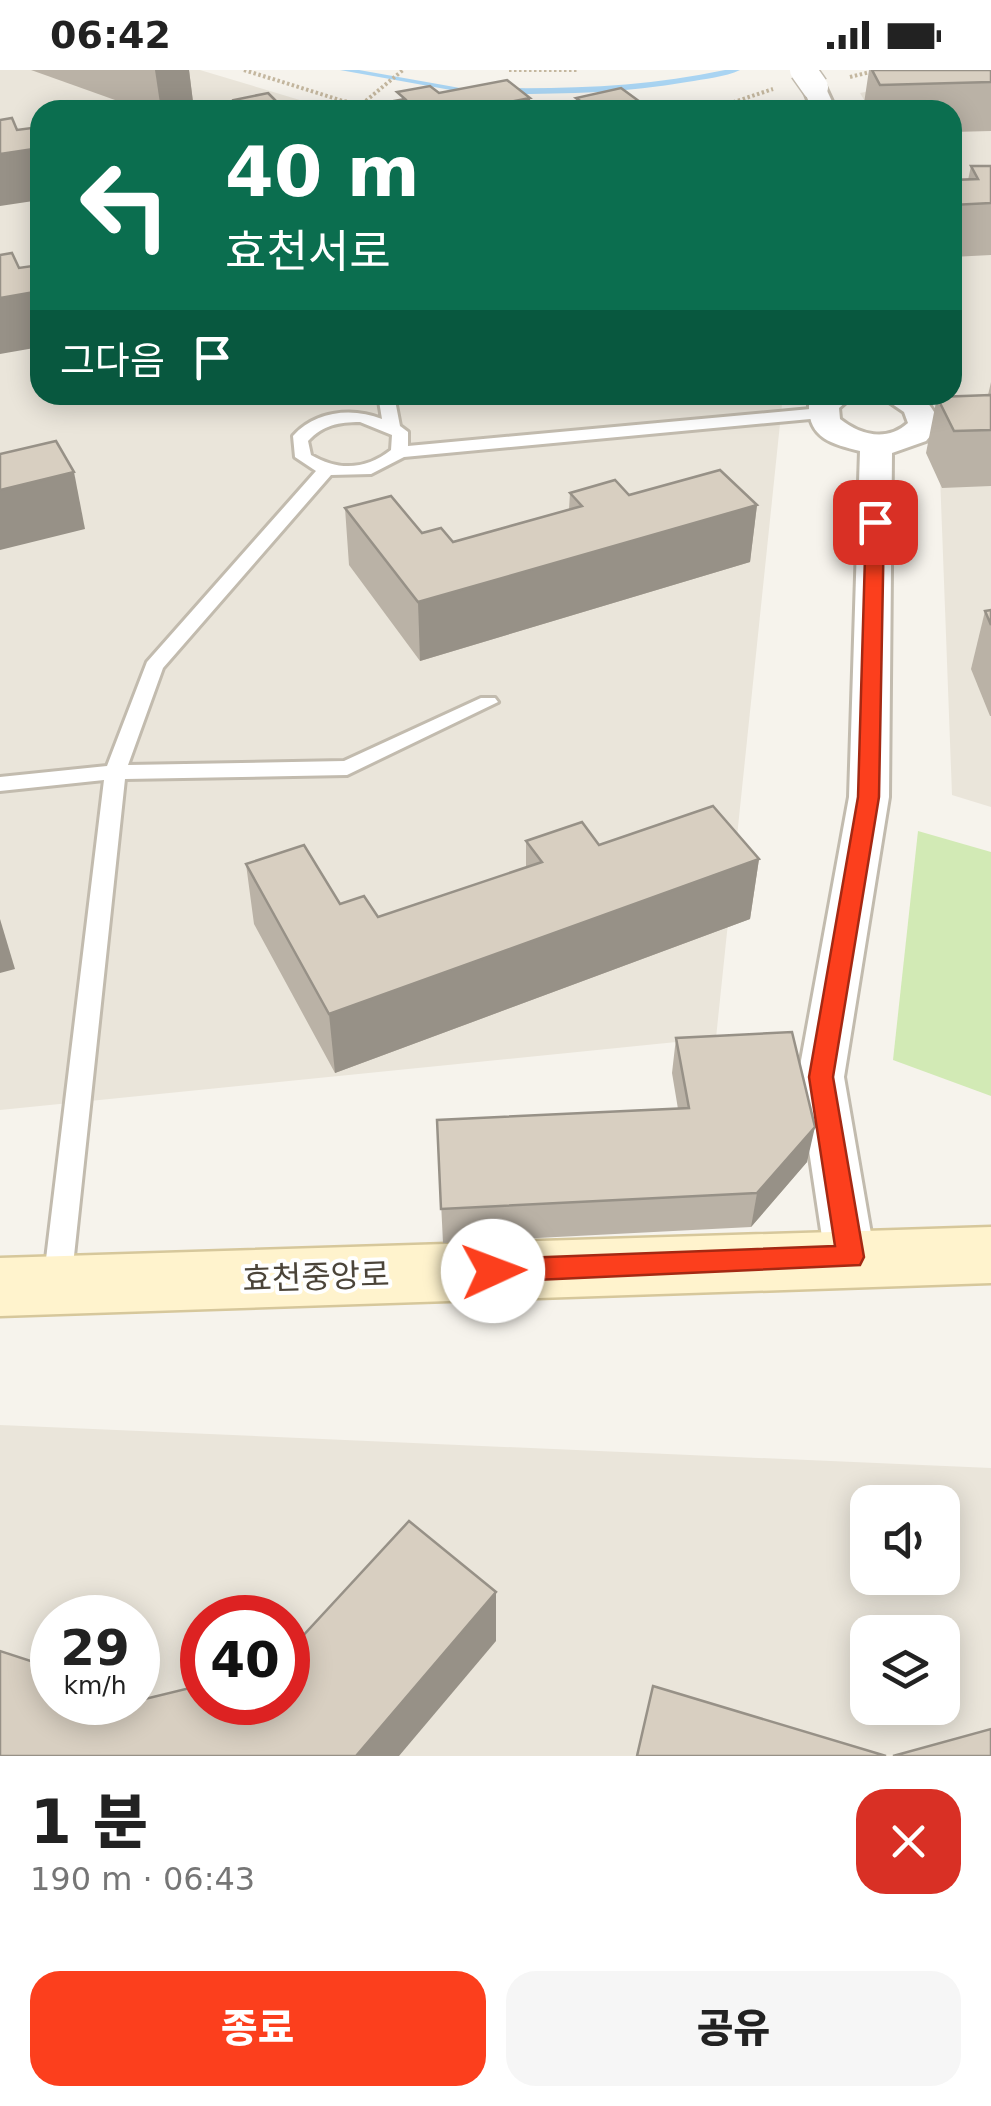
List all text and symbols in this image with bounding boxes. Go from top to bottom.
text: 06:42 [50,13,171,57]
text: 40 m [225,131,420,213]
icon: left [60,140,190,270]
text: 효천서로 [225,225,391,278]
icon: arrive [185,330,240,385]
text: 그다음 [60,339,165,383]
pin [833,480,918,565]
icon: arrive [848,495,903,550]
position arrow [441,1219,545,1323]
street label: 효천중앙로 [242,1255,390,1299]
map controls [850,1485,960,1725]
button: sound [850,1485,960,1595]
speed limit sign: 40 [180,1595,310,1725]
button: layers [850,1615,960,1725]
text: 29 [60,1619,130,1677]
text: km/h [63,1671,127,1700]
text: 1 분 [30,1787,148,1857]
button: close [856,1789,961,1894]
text: 190 m · 06:43 [30,1860,255,1898]
button: 종료 [30,1971,486,2086]
button: 공유 [506,1971,961,2086]

